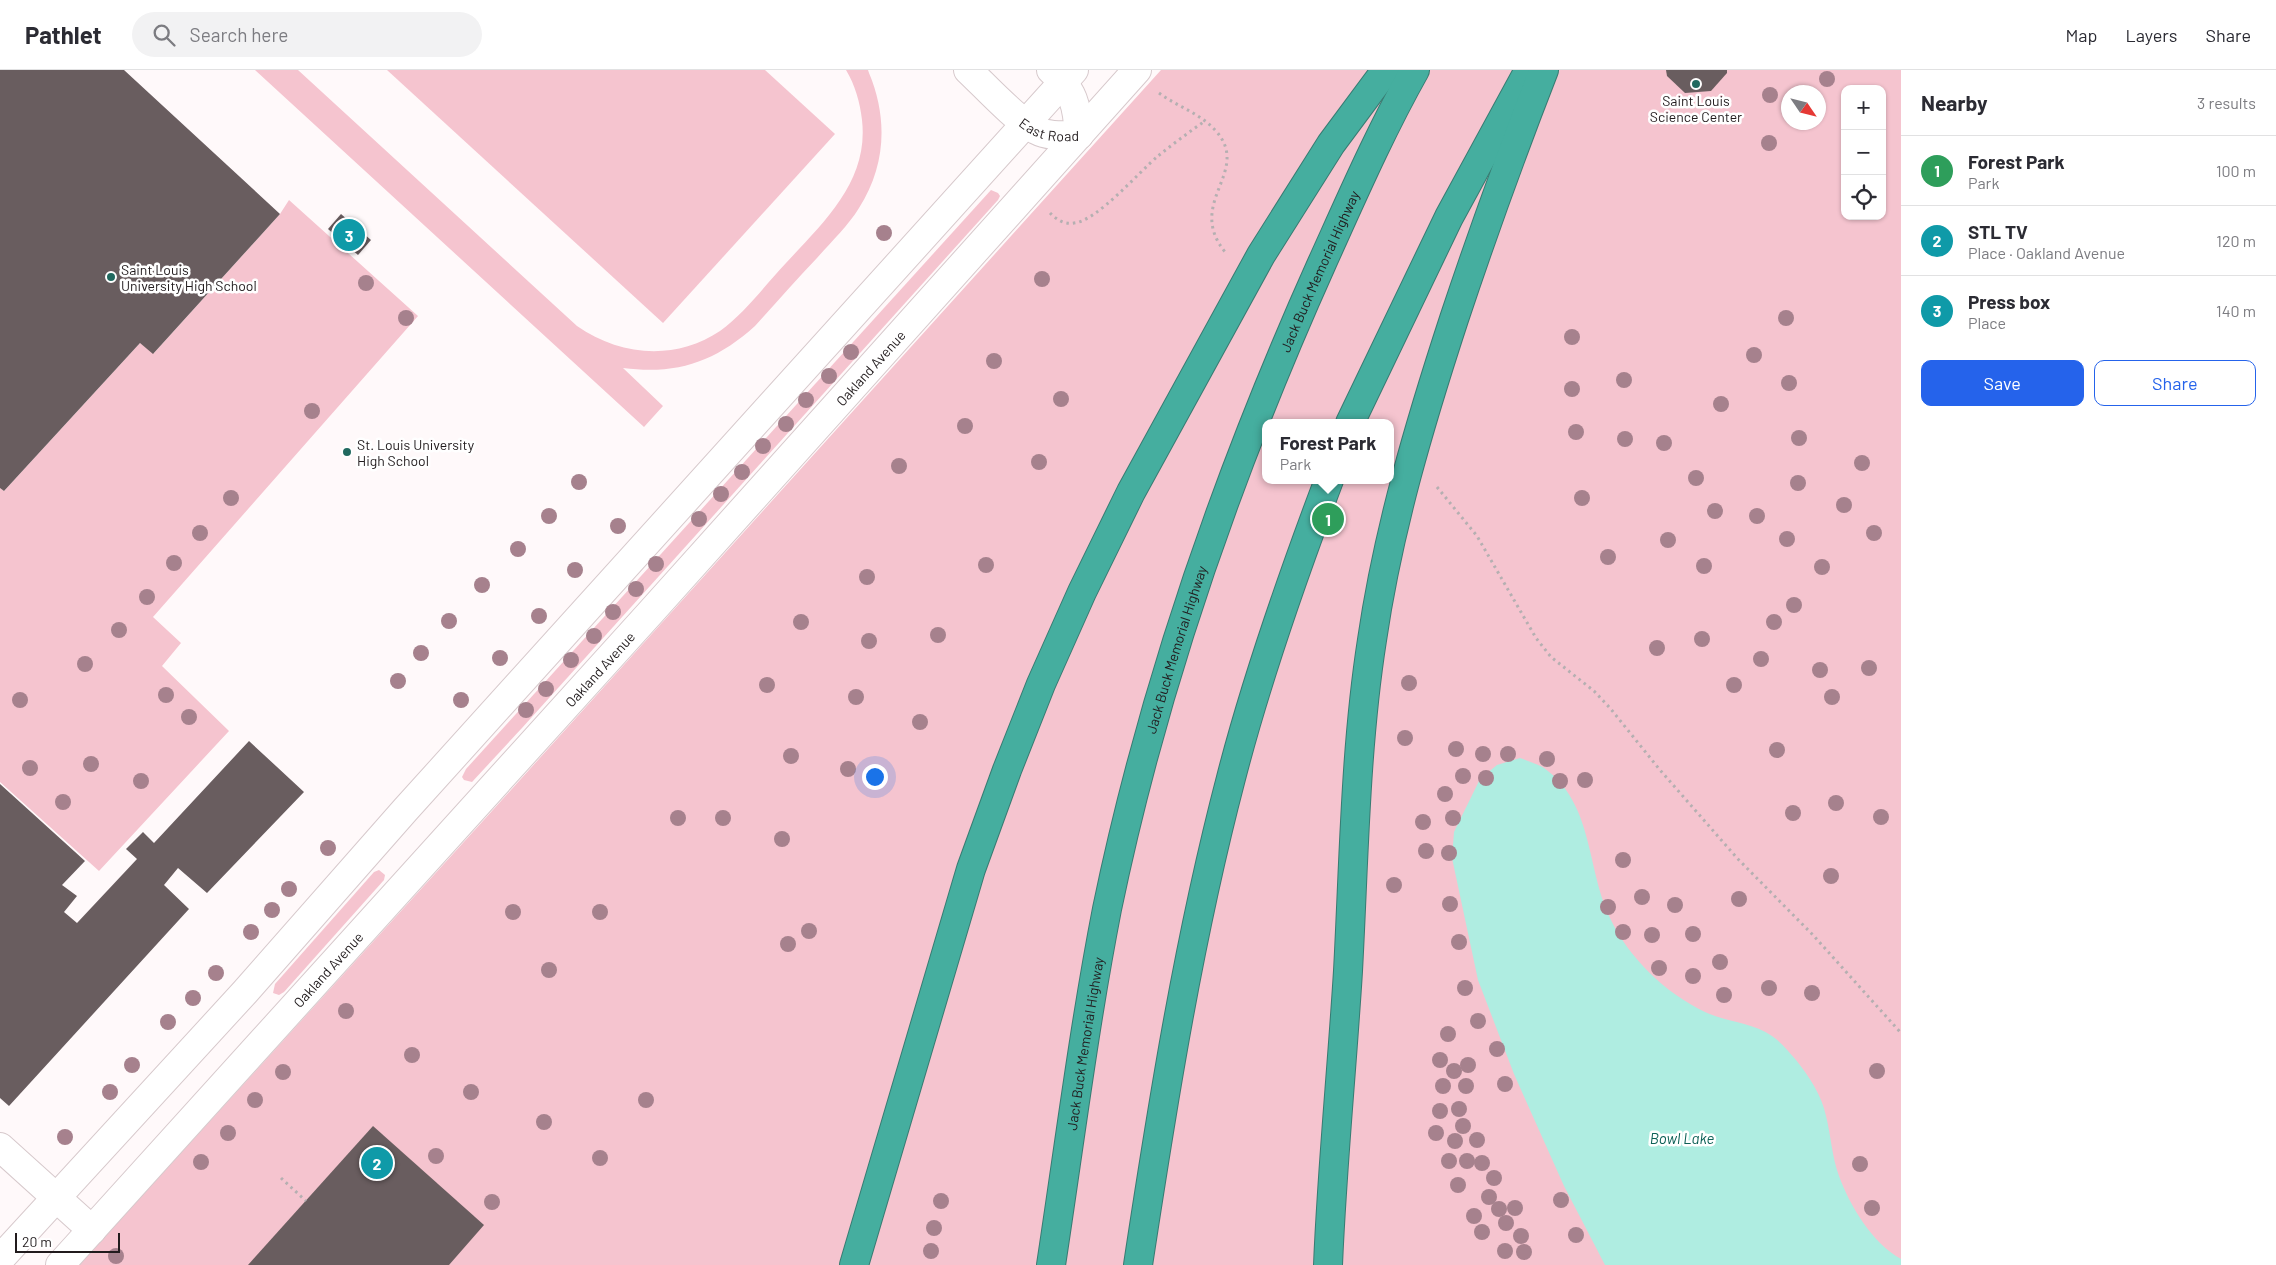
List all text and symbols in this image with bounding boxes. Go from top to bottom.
search box [132,12,482,57]
text: Pathlet [25,20,102,49]
icon: search [150,21,178,49]
text: Search here [190,23,288,46]
text: Map [2065,24,2097,46]
text: Layers [2125,24,2178,46]
text: Share [2206,24,2251,46]
marker: Saint Louis Science Center [1690,78,1702,90]
north arrow [1781,85,1826,130]
map controls [1841,85,1886,220]
button: + [1841,85,1886,130]
text: Nearby [1921,90,1987,115]
place label: Saint Louis Science Center [1650,92,1742,125]
text: 3 results [2197,93,2256,112]
street label: East Road [1016,114,1079,144]
button: − [1841,130,1886,175]
text: Forest Park [1968,150,2065,173]
text: 1 [1934,161,1940,180]
text: 100 m [2216,161,2256,180]
text: Park [1968,173,1999,192]
button: locate [1841,175,1886,220]
street label: Jack Buck Memorial Highway [1276,187,1362,355]
pin: 3 [333,216,365,254]
text: STL TV [1968,220,2028,243]
text: 2 [1933,231,1941,250]
text: 120 m [2216,231,2256,250]
text: Place · Oakland Avenue [1968,243,2125,262]
place label: Saint Louis University High School [121,261,257,294]
marker: Saint Louis University High School [105,271,117,283]
text: Press box [1968,290,2050,313]
text: 3 [1933,301,1941,320]
text: 140 m [2216,301,2256,320]
text: Place [1968,313,2006,332]
street label: Oakland Avenue [832,326,908,409]
button: Save [1921,360,2084,406]
button: Share [2094,360,2256,406]
popup [1262,419,1394,484]
text: Forest Park [1280,431,1376,454]
place label: St. Louis University High School [357,436,475,469]
marker: St. Louis University High School [341,446,353,458]
text: Park [1280,454,1311,473]
pin: 1 [1312,500,1344,538]
street label: Jack Buck Memorial Highway [1142,563,1210,735]
street label: Oakland Avenue [561,628,638,710]
your location [862,764,888,790]
street label: Oakland Avenue [289,928,366,1010]
street label: Jack Buck Memorial Highway [1062,955,1107,1131]
water label: Bowl Lake [1650,1129,1714,1147]
pin: 2 [361,1144,393,1182]
scale bar [15,1230,120,1253]
text: 20 m [22,1233,52,1250]

